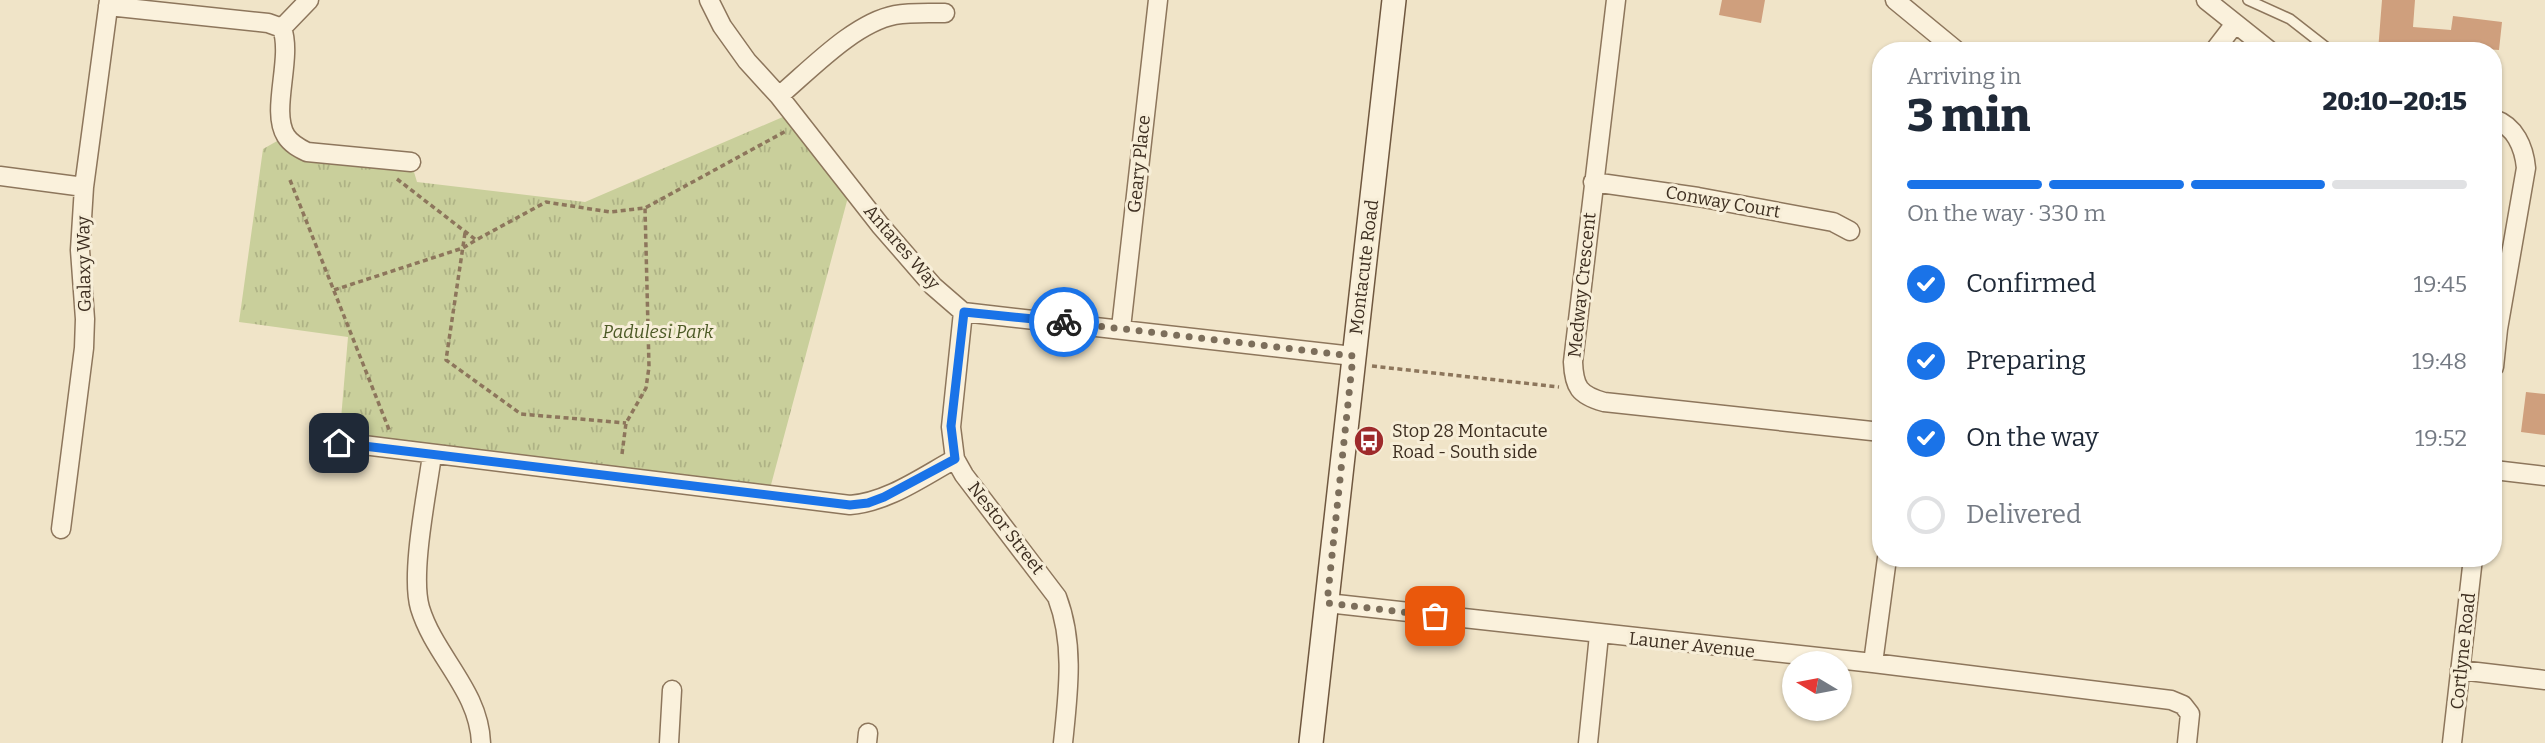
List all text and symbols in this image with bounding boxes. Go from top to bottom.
text: Arriving in [1907,62,2021,90]
text: 20:10–20:15 [2322,86,2467,117]
text: 3 min [1907,88,2030,143]
street label: Geary Place [1123,114,1155,214]
street label: Conway Court [1664,181,1782,223]
street label: Montacute Road [1345,198,1383,336]
text: On the way · 330 m [1907,199,2106,227]
street label: Antares Way [859,200,945,294]
street label: Medway Crescent [1563,211,1601,359]
street label: Galaxy Way [72,215,96,312]
icon: check [1907,265,1945,303]
text: Confirmed [1966,268,2096,299]
text: 19:45 [2414,270,2467,298]
courier [1029,287,1099,357]
icon: bike [1045,303,1083,341]
park label: Padulesi Park [603,321,714,343]
icon: check [1907,342,1945,380]
text: Preparing [1966,345,2086,376]
text: 19:48 [2412,347,2467,375]
pin [309,413,369,473]
icon: check [1907,419,1945,457]
place label: Stop 28 Montacute Road - South side [1392,420,1548,463]
text: On the way [1966,422,2099,453]
icon: home [320,424,358,462]
bus stop icon: Stop 28 Montacute Road - South side [1352,424,1386,458]
text: 19:52 [2415,424,2467,452]
street label: Nestor Street [963,477,1049,579]
text: Delivered [1966,499,2081,530]
pin [1405,586,1465,646]
street label: Cortlyne Road [2446,591,2480,710]
icon: bag [1416,597,1454,635]
street label: Launer Avenue [1628,627,1756,663]
north arrow [1782,651,1852,721]
map controls [1782,651,1852,721]

